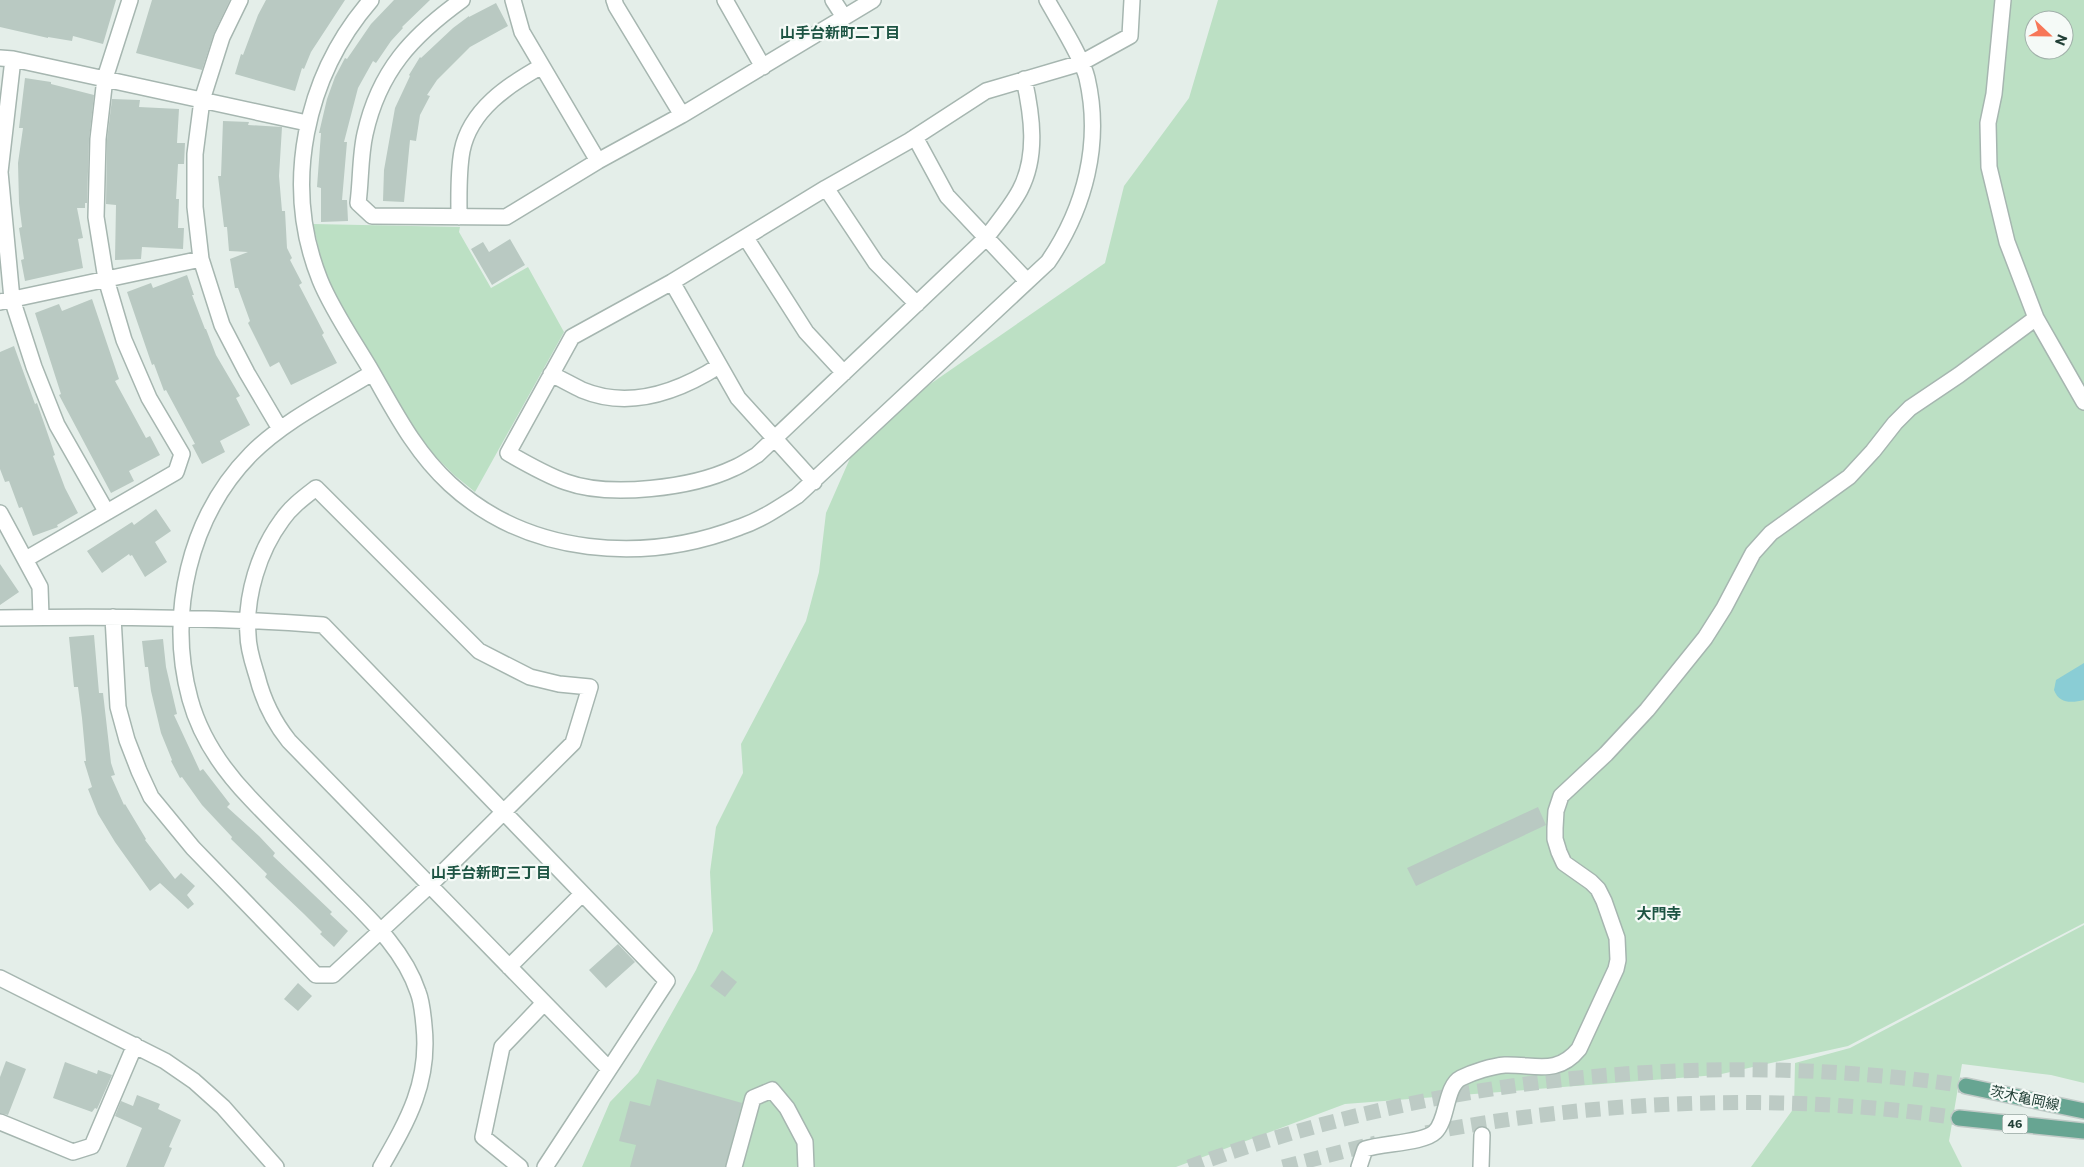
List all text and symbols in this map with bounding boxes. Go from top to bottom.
north arrow [2024,10,2074,60]
district label: 山手台新町二丁目 [780,23,900,41]
text: N [2052,32,2071,48]
district label: 山手台新町三丁目 [431,863,551,881]
district label: 大門寺 [1636,904,1682,922]
street label: 茨木亀岡線 [1989,1082,2061,1113]
road number: 46 [2002,1114,2028,1134]

